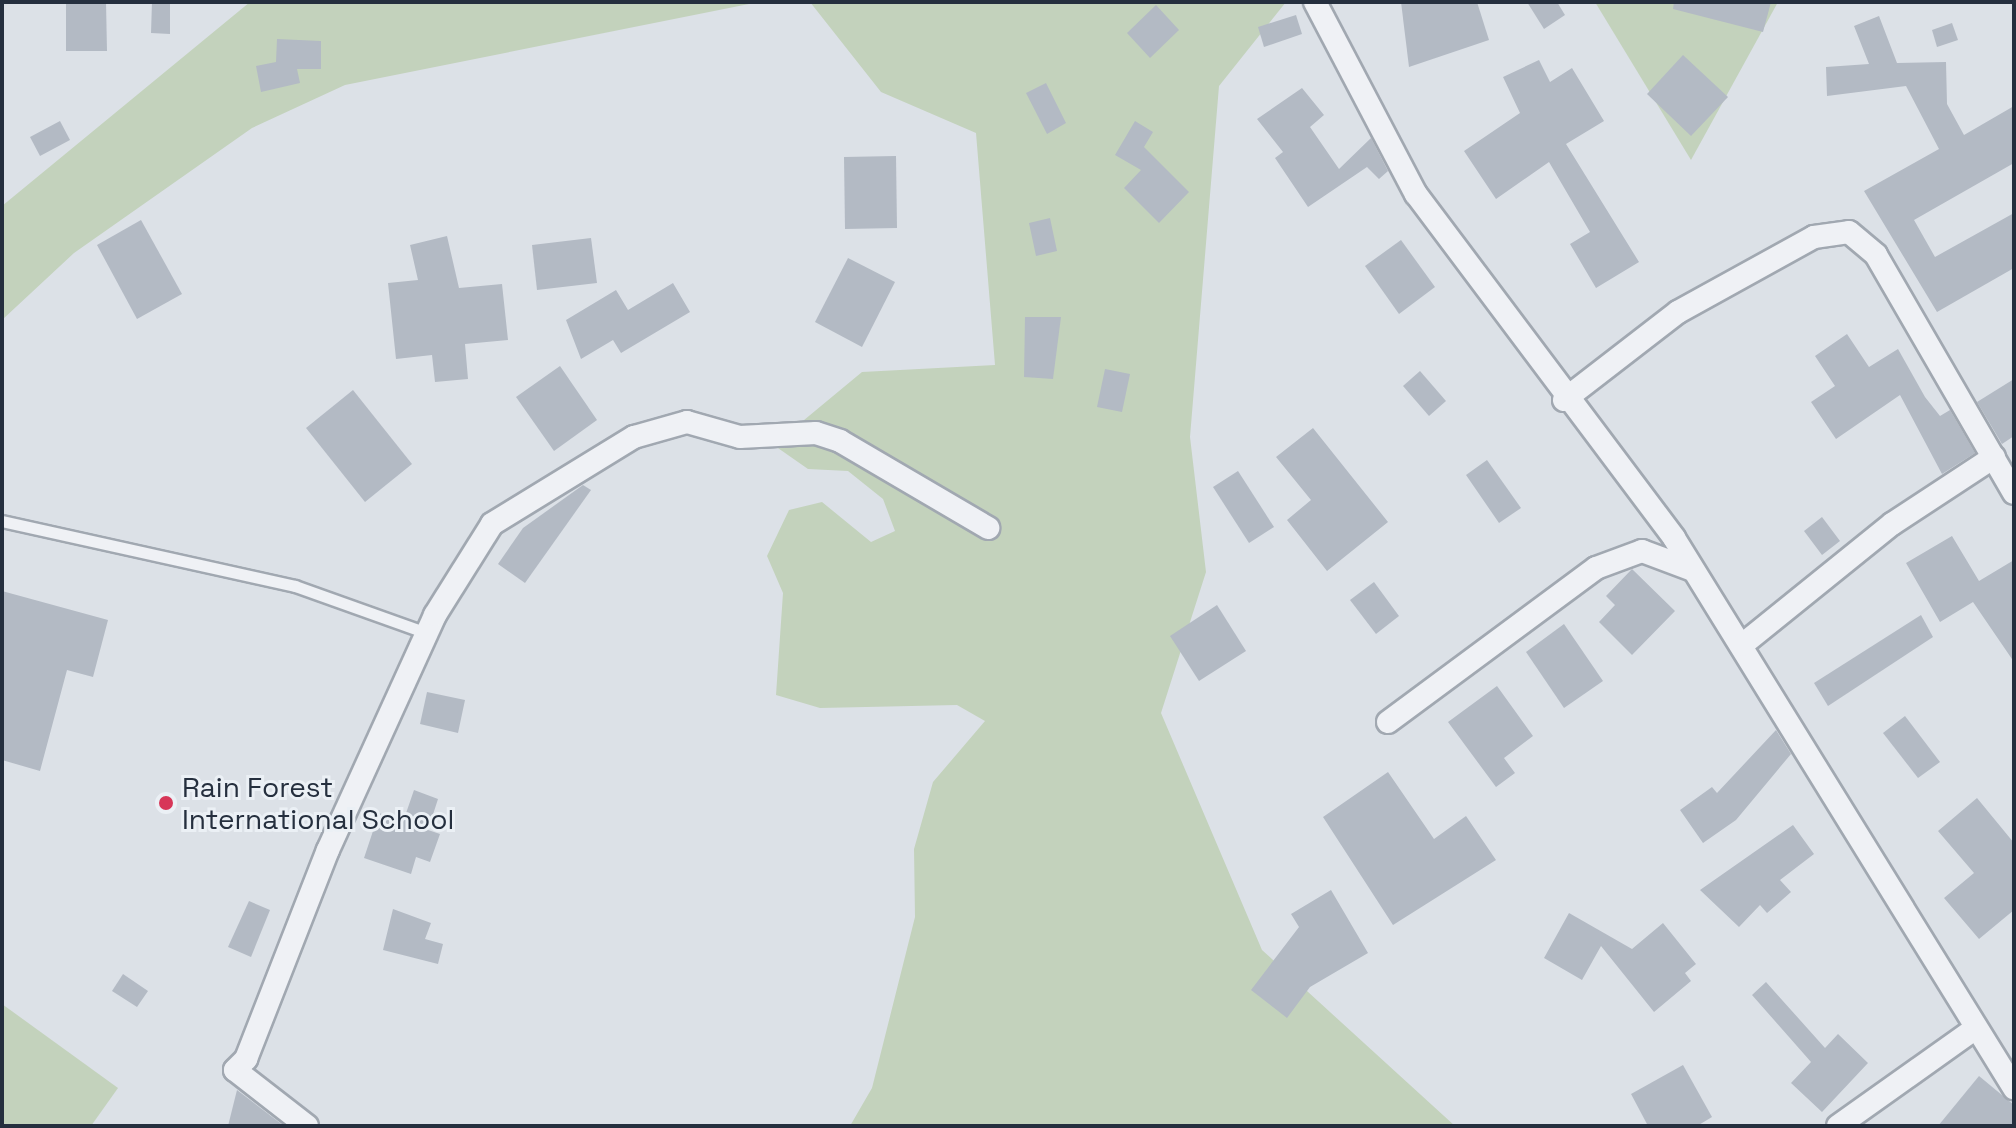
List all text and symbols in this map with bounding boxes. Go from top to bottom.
place label: Rain Forest International School [182,770,454,836]
marker: Rain Forest International School [157,794,175,812]

